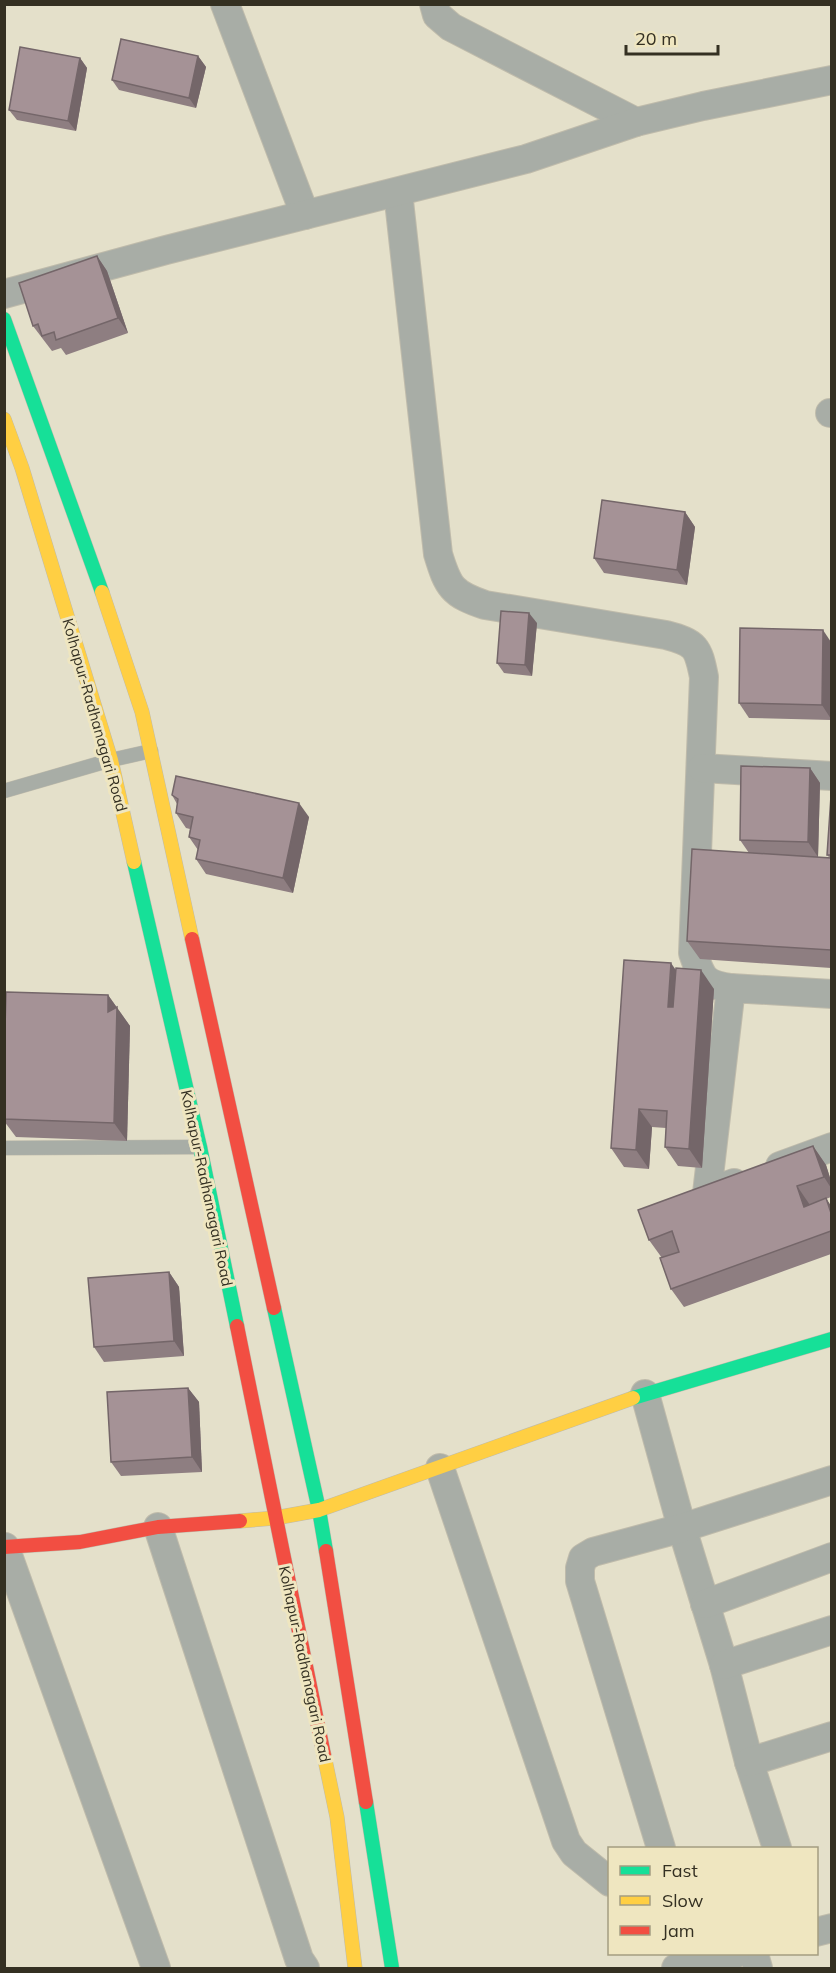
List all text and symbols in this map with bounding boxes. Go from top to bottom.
scale bar [626,18,718,56]
text: 20 m [635,27,677,50]
street label: Kolhapur-Radhanagari Road [58,616,132,814]
street label: Kolhapur-Radhanagari Road [177,1088,237,1288]
street label: Kolhapur-Radhanagari Road [275,1564,335,1764]
legend [608,1847,818,1955]
text: Fast [662,1859,698,1882]
text: Slow [662,1889,704,1912]
text: Jam [662,1919,695,1942]

